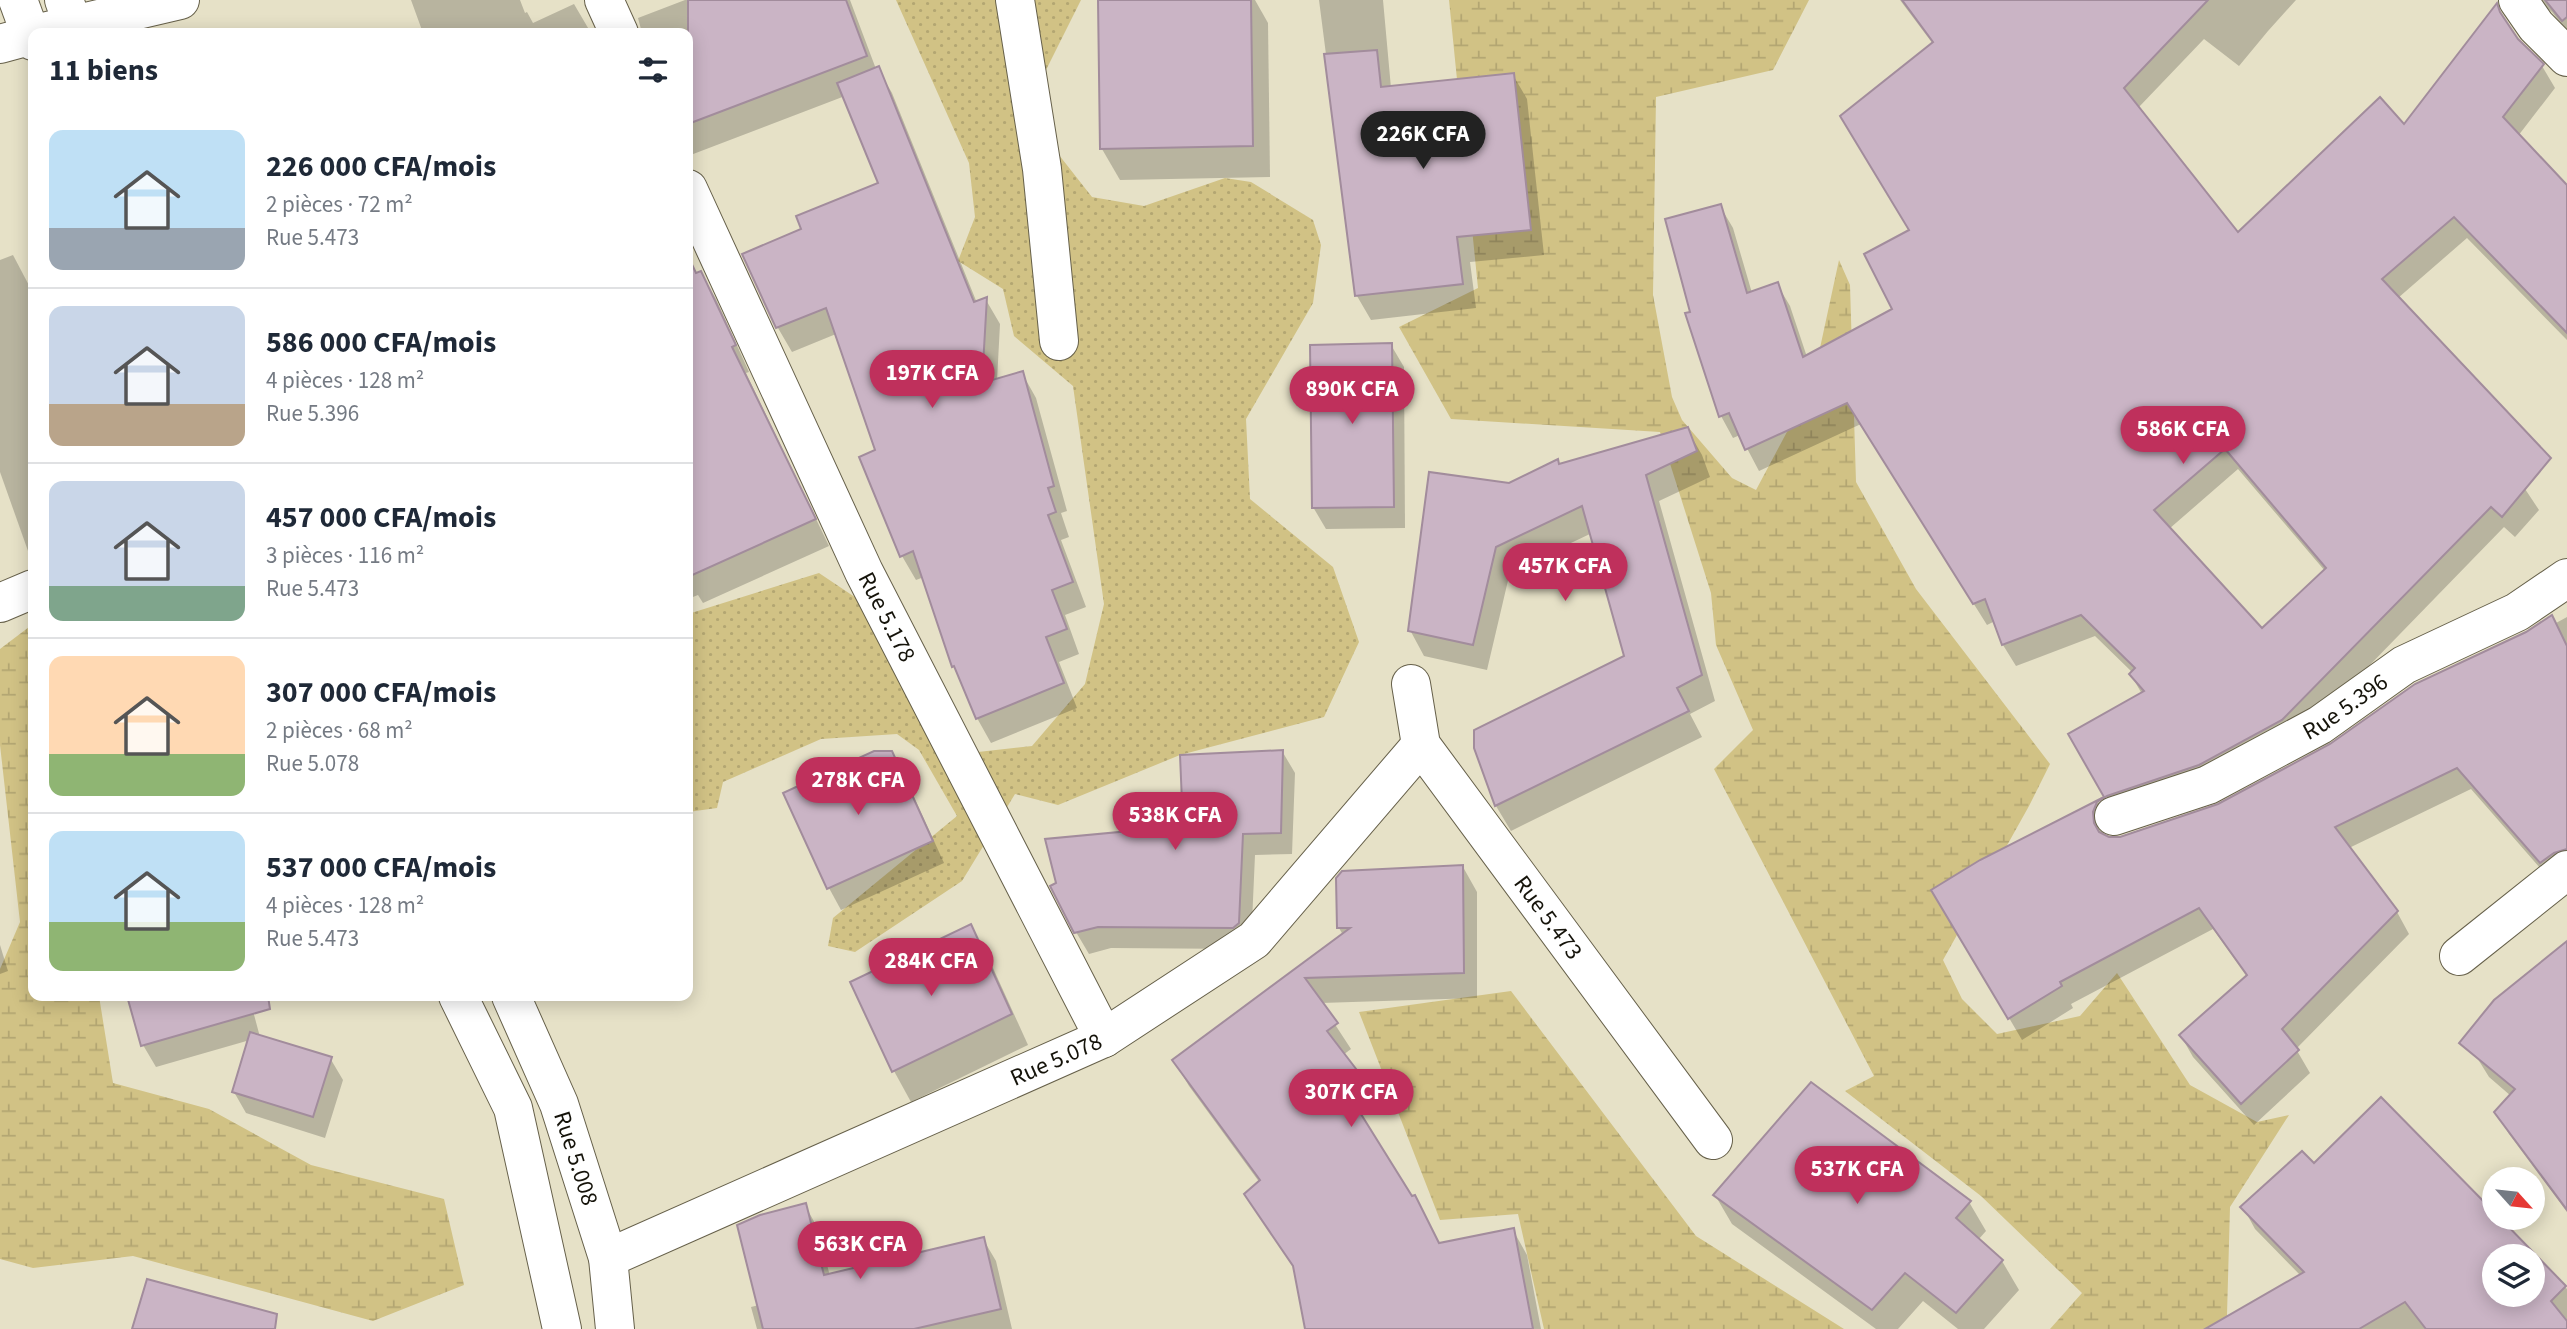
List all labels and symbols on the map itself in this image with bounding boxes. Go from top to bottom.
pin: 226K CFA [1351,111,1495,171]
pin: 197K CFA [860,350,1004,410]
pin: 890K CFA [1280,366,1424,426]
pin: 586K CFA [2111,406,2255,466]
pin: 457K CFA [1493,544,1637,603]
street label: Rue 5.178 [849,566,924,668]
street label: Rue 5.396 [2296,665,2395,749]
pin: 278K CFA [786,758,930,817]
pin: 538K CFA [1103,792,1247,852]
street label: Rue 5.473 [1505,868,1591,967]
pin: 284K CFA [859,939,1003,998]
street label: Rue 5.078 [1005,1024,1108,1095]
pin: 307K CFA [1279,1070,1423,1129]
street label: Rue 5.008 [544,1107,607,1210]
pin: 537K CFA [1785,1146,1929,1206]
north arrow [2482,1167,2544,1230]
pin: 563K CFA [788,1222,932,1281]

